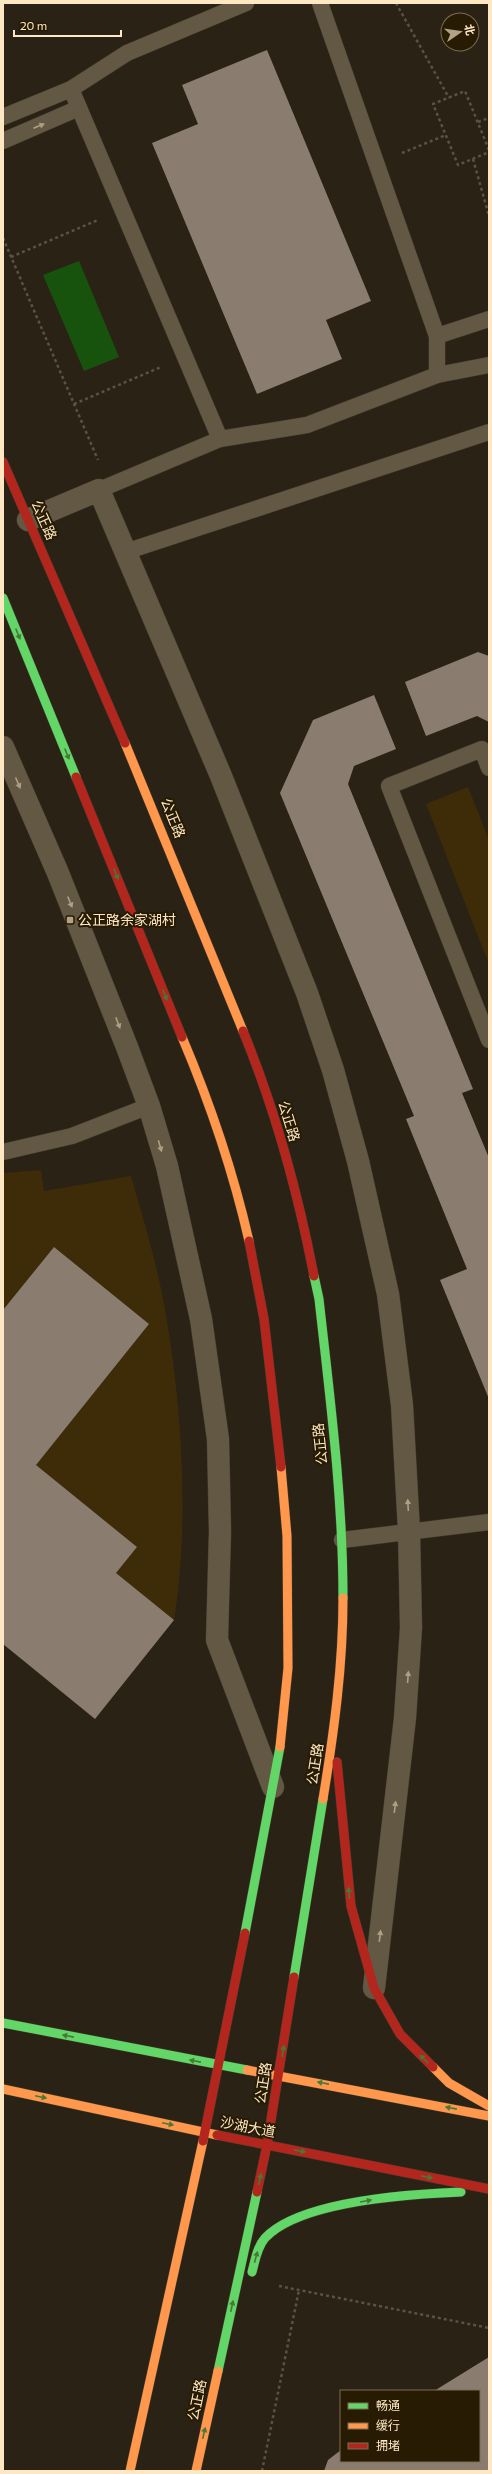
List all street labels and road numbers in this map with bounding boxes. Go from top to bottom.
street label: 公正路 [28,497,61,542]
street label: 公正路 [158,795,189,840]
street label: 公正路 [275,1098,304,1143]
street label: 公正路 [309,1422,330,1466]
street label: 公正路 [303,1742,326,1786]
street label: 公正路 [251,2061,274,2105]
street label: 沙湖大道 [219,2113,277,2140]
street label: 公正路 [184,2378,209,2422]

